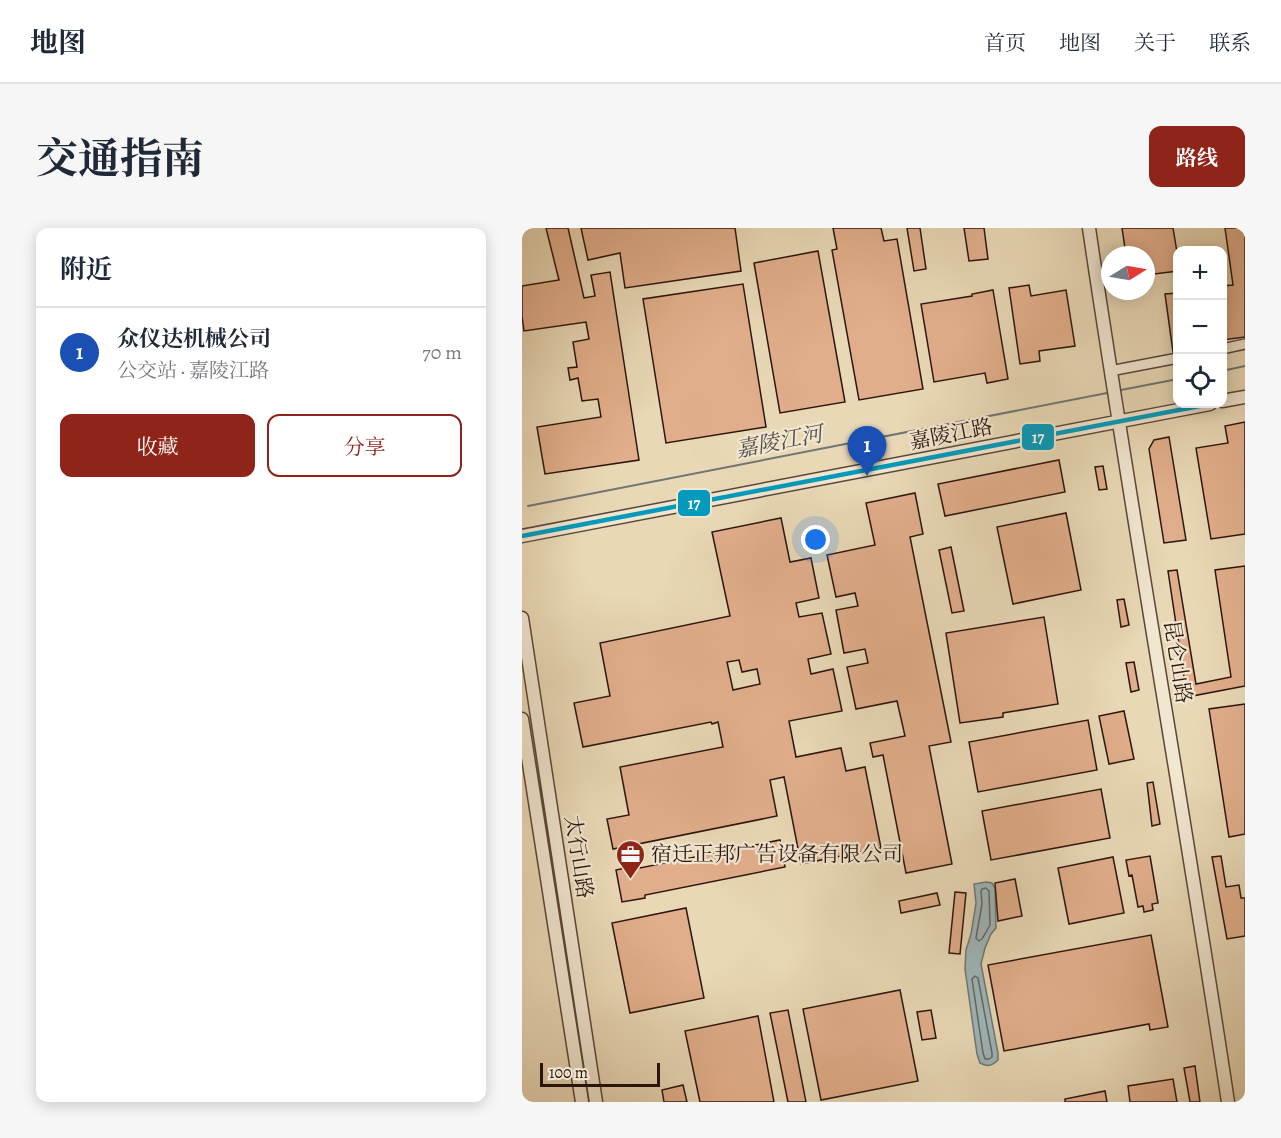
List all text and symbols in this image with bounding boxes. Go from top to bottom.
text: 地图 [30,24,86,62]
text: 首页 [984,29,1026,57]
text: 地图 [1059,29,1101,57]
text: 关于 [1134,29,1176,57]
text: 联系 [1209,29,1251,57]
button: 路线 [1149,126,1245,187]
text: 交通指南 [36,130,204,187]
north arrow [1101,246,1155,300]
map controls [1173,246,1227,408]
button: + [1173,246,1227,300]
text: 附近 [60,252,112,287]
button: − [1173,300,1227,354]
text: 众仪达机械公司 [117,324,271,354]
text: 1 [76,339,83,366]
text: 70 m [422,339,462,366]
button: locate [1173,354,1227,408]
text: 公交站 · 嘉陵江路 [117,357,269,384]
street label: 嘉陵江路 [907,412,995,456]
button: 收藏 [60,414,255,477]
button: 分享 [267,414,462,477]
water label: 嘉陵江河 [733,418,829,465]
line badge: 17 [1021,423,1055,451]
pin: 1 [848,426,886,476]
text: 17 [1032,427,1044,449]
line badge: 17 [677,489,711,517]
text: 17 [688,493,700,515]
your location [801,525,830,554]
street label: 昆仑山路 [1158,618,1198,706]
street label: 太行山路 [559,813,599,901]
office icon: 宿迁正邦广告设备有限公司 [614,838,646,880]
place label: 宿迁正邦广告设备有限公司 [651,840,903,868]
scale bar [540,1060,660,1088]
text: 100 m [549,1062,588,1084]

